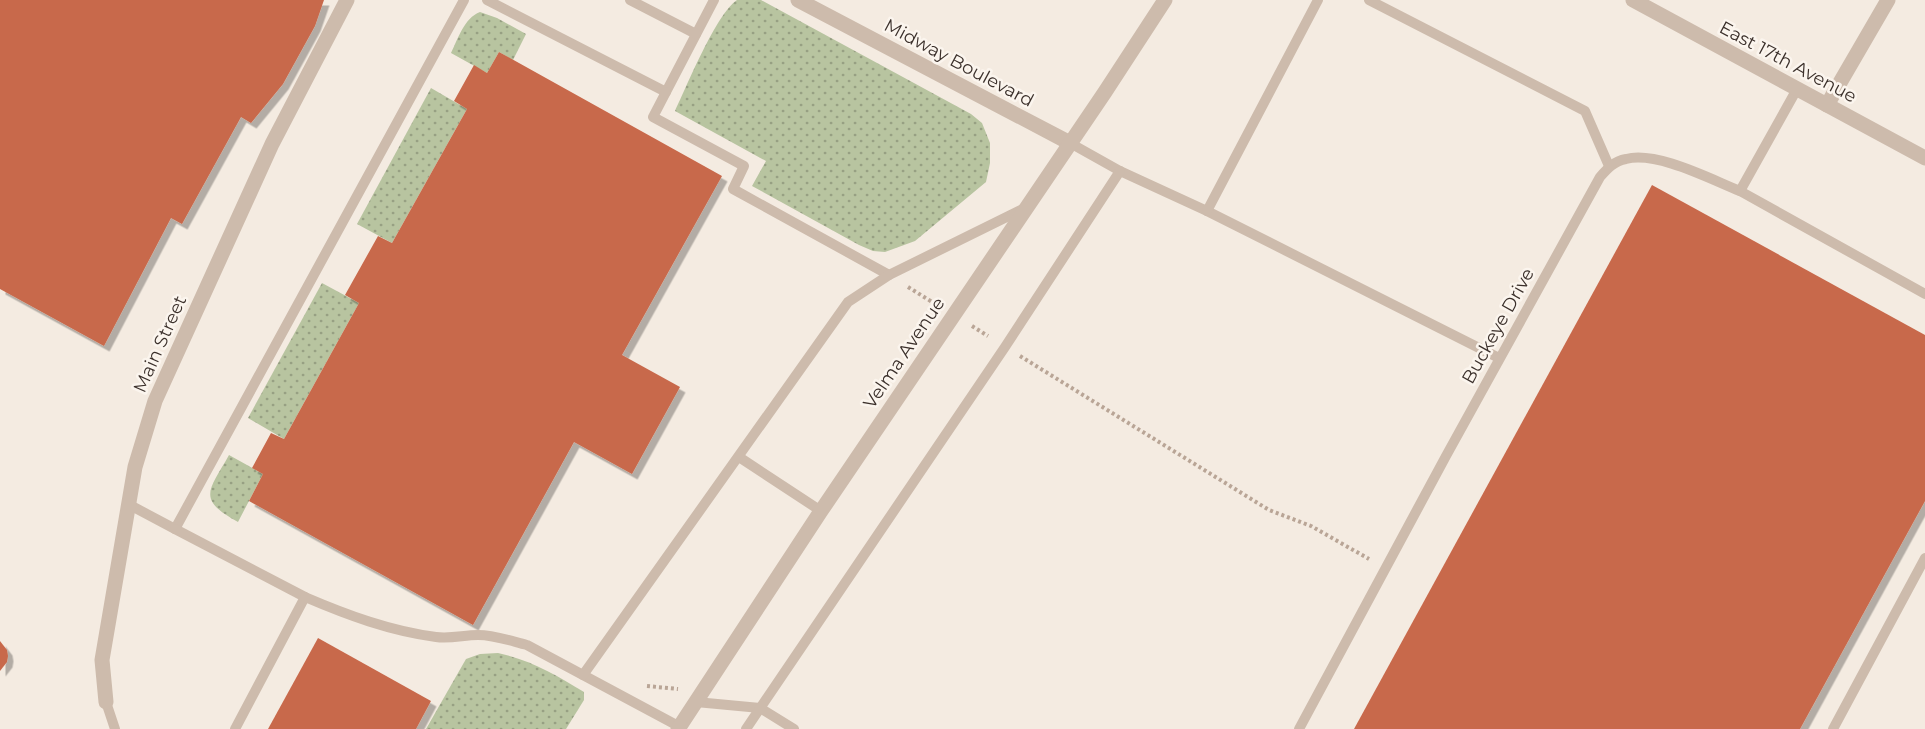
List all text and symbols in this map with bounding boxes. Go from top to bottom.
street label: Midway Boulevard [880,14,1038,112]
street label: East 17th Avenue [1716,17,1861,108]
street label: Buckeye Drive [1457,264,1539,388]
street label: Main Street [129,292,191,396]
street label: Velma Avenue [859,293,949,413]

